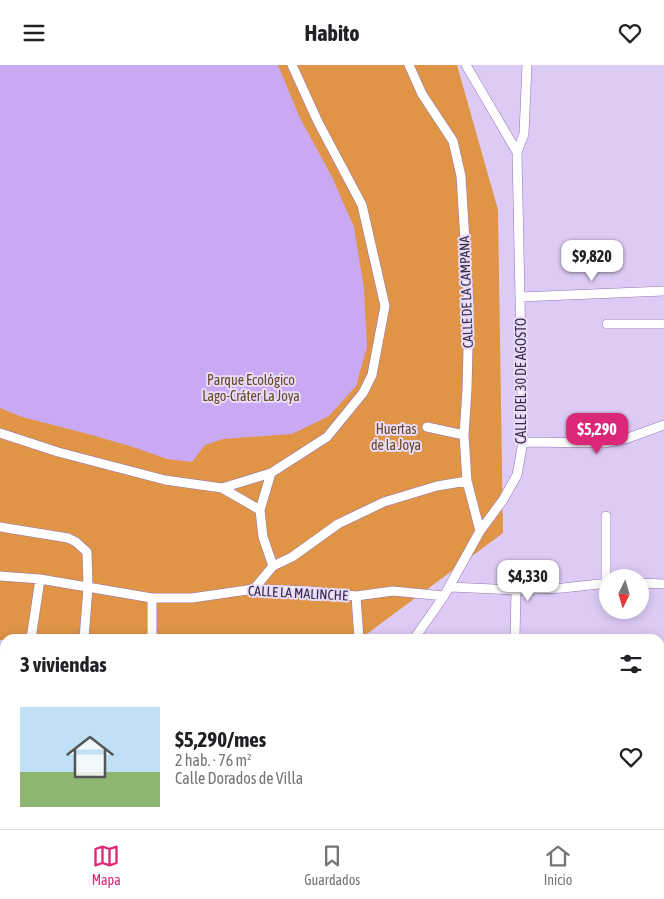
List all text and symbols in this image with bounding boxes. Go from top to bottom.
icon: menu [20,19,48,47]
icon: heart [616,19,644,47]
text: Habito [305,20,359,46]
street label: CALLE DE LA CAMPANA [456,235,476,349]
pin: $9,820 [551,239,633,282]
text: $9,820 [572,247,612,265]
street label: CALLE DEL 30 DE AGOSTO [513,318,529,444]
park label: Parque Ecológico Lago-Cráter La Joya [202,372,300,404]
pin: $5,290 [556,413,638,455]
text: $5,290 [577,420,617,438]
park label: Huertas de la Joya [371,421,421,453]
pin: $4,330 [487,559,569,602]
text: $4,330 [508,567,548,585]
north arrow [599,569,649,619]
map controls [599,569,649,619]
street label: CALLE LA MALINCHE [248,582,348,604]
icon: filters [617,650,645,678]
text: 3 viviendas [20,652,107,676]
icon: home [60,727,120,787]
text: $5,290/mes [175,727,266,751]
icon: heart [617,743,645,771]
text: 2 hab. · 76 m² [175,751,251,769]
text: Calle Dorados de Villa [175,769,303,787]
tab: Mapa [92,842,121,888]
tab: Guardados [304,842,360,888]
tab: Inicio [544,842,572,888]

